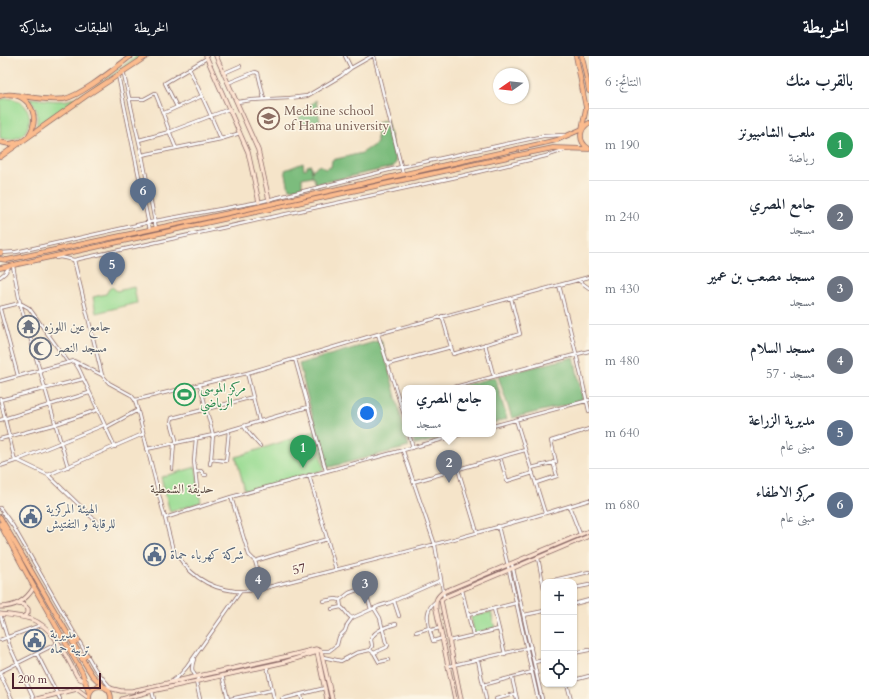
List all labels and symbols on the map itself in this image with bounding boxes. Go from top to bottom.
north arrow [493,68,529,104]
place label: Medicine school of Hama university [284,102,390,135]
school or university icon: Medicine school of Hama university [255,105,281,131]
pin: 6 [130,178,156,211]
pin: 5 [99,252,125,285]
temple icon: جامع عين اللوزه [16,314,42,340]
place label: جامع عين اللوزه [44,318,111,339]
mosque icon: مسجد النصر [28,335,54,361]
place label: مسجد النصر [54,339,107,357]
place label: مركز الموسى الرياضي [200,379,246,415]
sports icon: مركز الموسى الرياضي [172,382,198,408]
your location [357,403,377,423]
pin: 1 [290,435,316,468]
pin: 2 [436,450,462,483]
park label: حديقة الشمطية [150,480,214,498]
place label: الهيئة المركزية للرقابة و التفتيش [46,500,115,533]
public building icon: الهيئة المركزية للرقابة و التفتيش [17,503,43,529]
public building icon: شركة كهرباء حماة [142,542,168,568]
place label: شركة كهرباء حماة [170,546,244,564]
street label: 57 [290,559,308,579]
pin: 4 [245,567,271,600]
pin: 3 [352,571,378,604]
place label: مديرية تربية حماه [50,625,90,658]
public building icon: مديرية تربية حماه [21,628,47,654]
scale bar [12,671,101,690]

